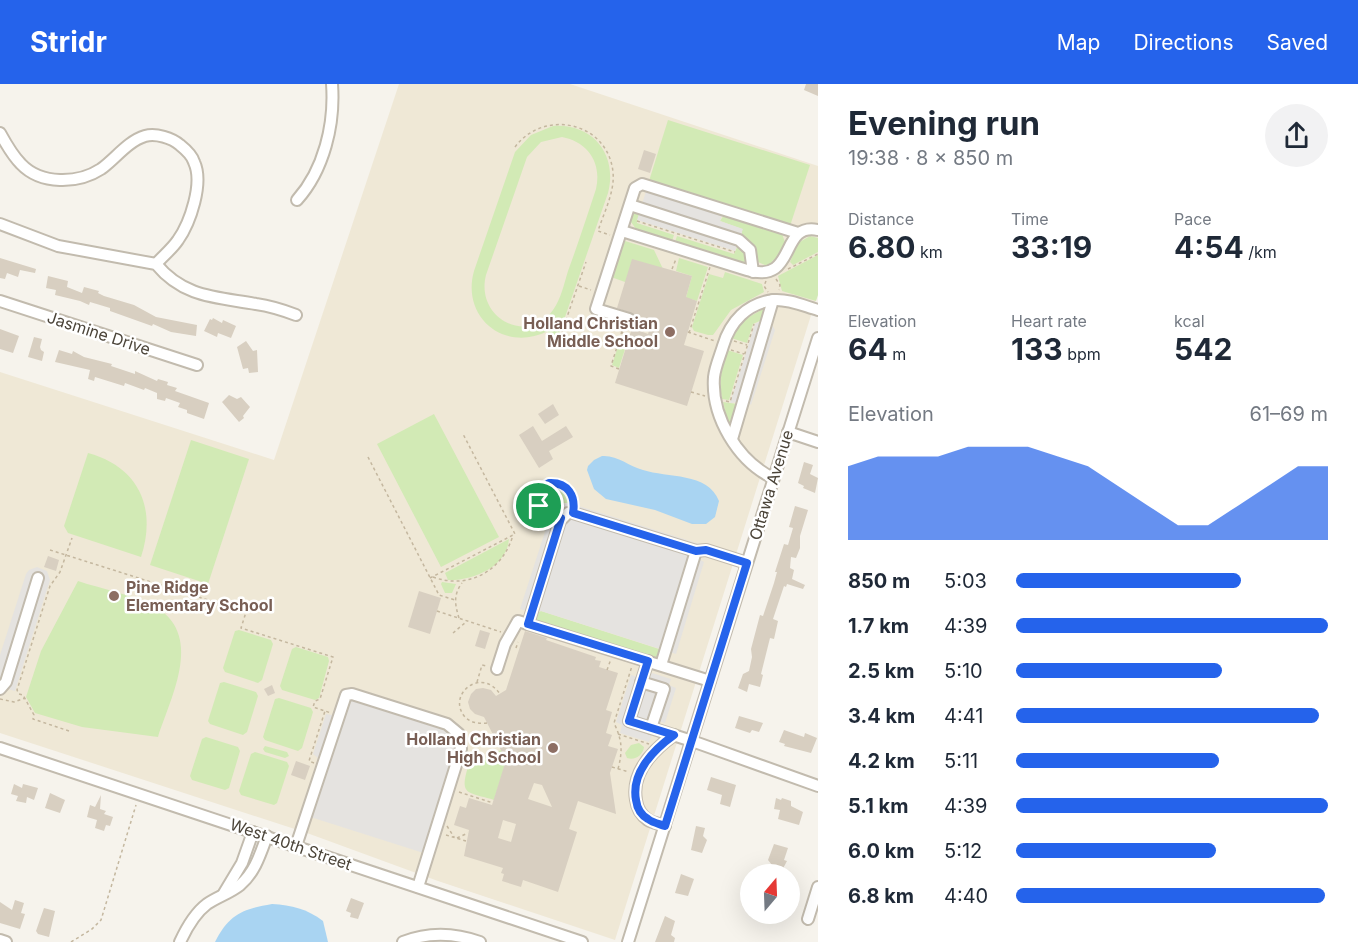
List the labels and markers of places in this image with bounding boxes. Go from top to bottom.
place label: Holland Christian Middle School [523,313,658,351]
marker: Holland Christian Middle School [663,325,677,339]
pin [513,480,564,531]
place label: Pine Ridge Elementary School [126,577,273,615]
marker: Pine Ridge Elementary School [107,589,121,603]
place label: Holland Christian High School [406,729,541,767]
marker: Holland Christian High School [546,741,560,755]

